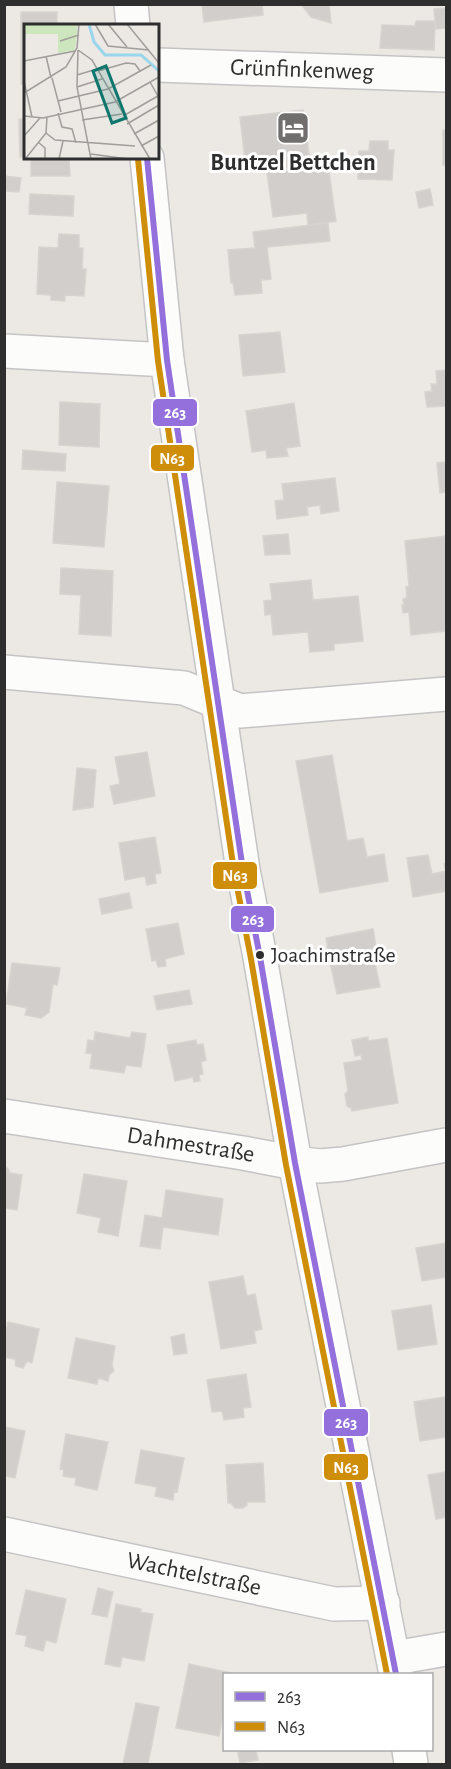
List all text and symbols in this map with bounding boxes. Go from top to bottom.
inset map [24,24,159,159]
street label: Grünfinkenweg [230,56,374,84]
hotel icon: Buntzel Bettchen [275,110,311,146]
place label: Buntzel Bettchen [210,151,376,175]
line badge: 263 [152,398,198,427]
text: 263 [164,405,186,421]
line badge: N63 [150,444,195,472]
text: N63 [159,451,185,467]
line badge: N63 [212,861,258,890]
text: N63 [222,868,248,884]
line badge: 263 [230,905,275,933]
text: 263 [242,912,264,928]
place label: Joachimstraße [271,944,396,966]
marker: Joachimstraße [254,949,266,961]
street label: Dahmestraße [125,1123,257,1167]
line badge: 263 [323,1408,369,1437]
text: 263 [335,1415,357,1431]
line badge: N63 [323,1453,369,1481]
text: N63 [333,1460,359,1476]
street label: Wachtelstraße [124,1548,263,1600]
legend [223,1673,433,1751]
text: 263 [277,1689,301,1707]
text: N63 [277,1719,305,1737]

